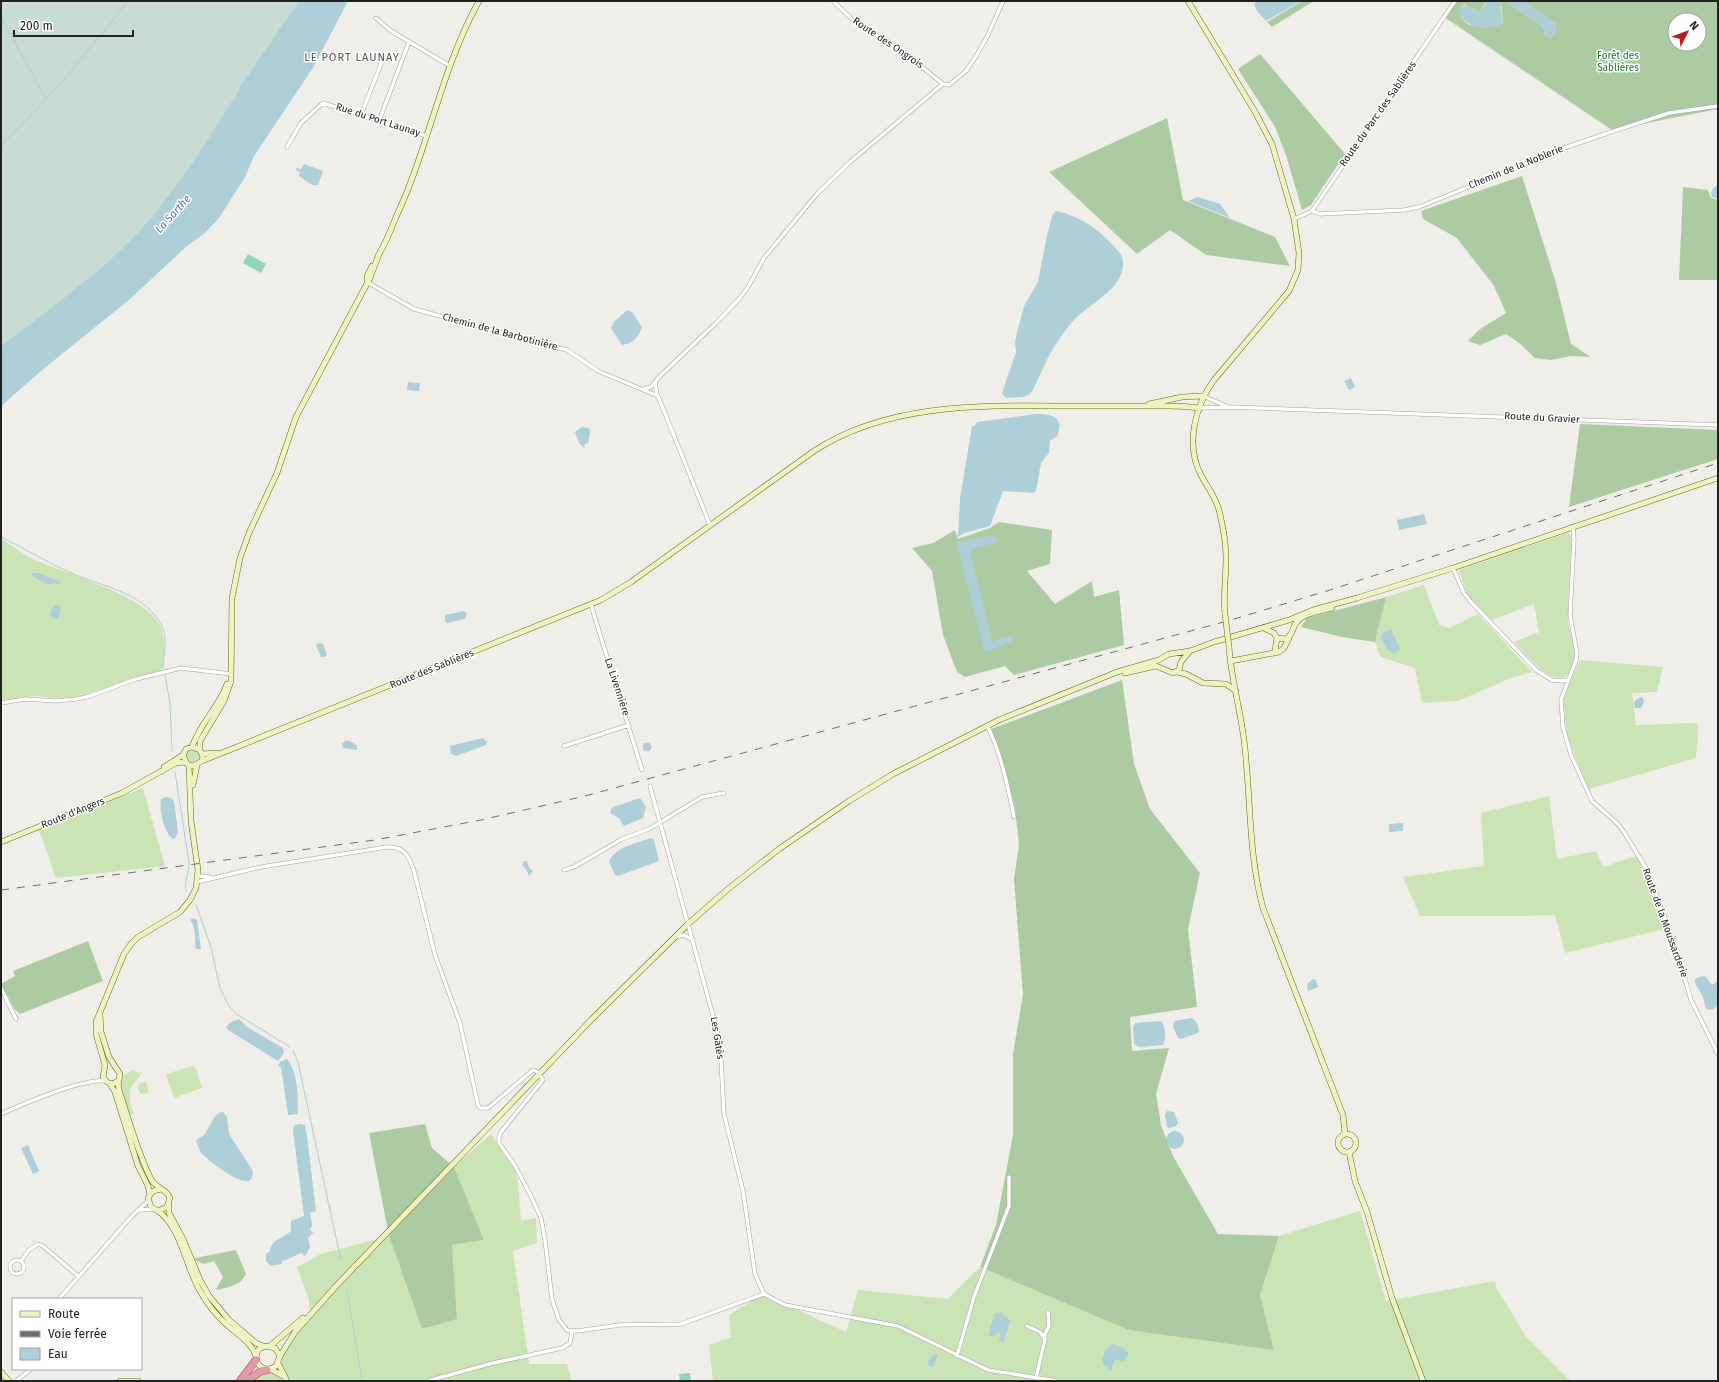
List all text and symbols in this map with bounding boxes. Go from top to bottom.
scale bar [14,12,133,38]
north arrow [1667,12,1707,52]
street label: Route des Ongrois [850,15,926,71]
text: 200 m [20,19,53,33]
text: N [1687,19,1701,33]
park label: Forêt des Sablières [1597,50,1639,74]
district label: LE PORT LAUNAY [304,51,400,64]
street label: Route du Parc des Sablières [1337,59,1419,169]
street label: Rue du Port Launay [334,101,422,139]
street label: Chemin de la Noblerie [1467,143,1565,191]
water label: La Sarthe [153,192,194,236]
street label: Chemin de la Barbotinière [441,311,559,353]
street label: Route du Gravier [1504,410,1580,426]
street label: Route des Sablières [388,647,476,691]
street label: La Livennière [602,657,632,717]
street label: Route d'Angers [39,795,107,831]
street label: Route de la Moussarderie [1640,867,1690,979]
street label: Les Gâtès [708,1016,726,1060]
legend [12,1298,142,1370]
text: Route [48,1307,80,1321]
text: Voie ferrée [48,1327,107,1341]
text: Eau [48,1347,68,1361]

